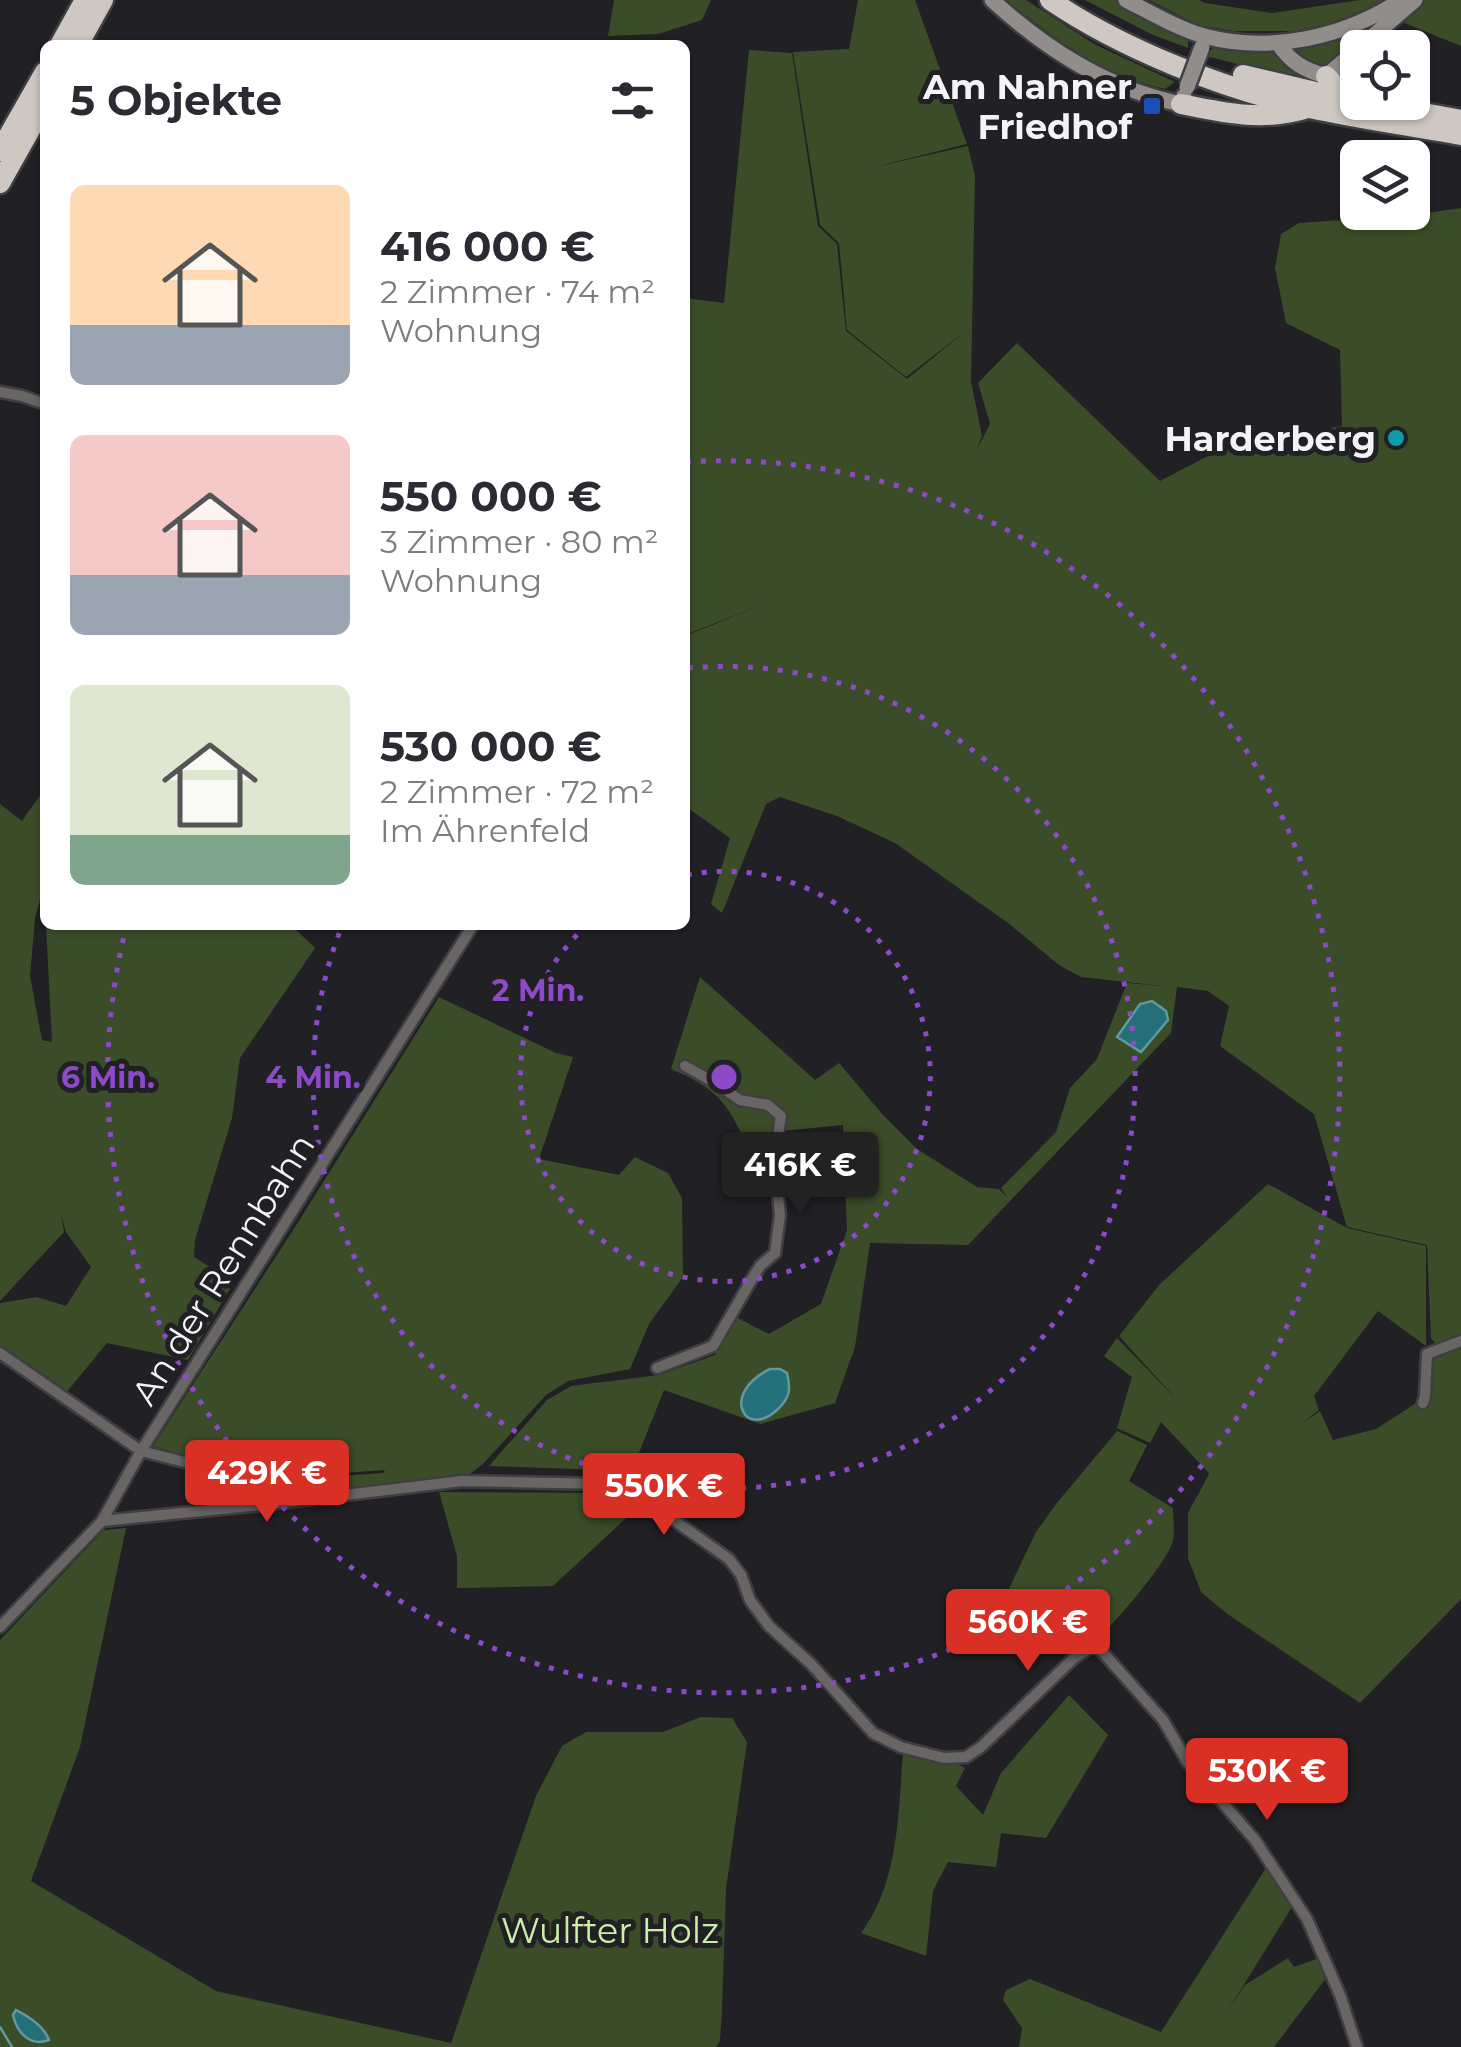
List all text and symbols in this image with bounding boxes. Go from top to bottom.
map controls [1340,30,1430,230]
button: locate [1340,30,1430,120]
place label: Am Nahner Friedhof [922,65,1133,148]
icon: filters [605,73,660,128]
text: 5 Objekte [70,74,282,126]
marker: Am Nahner Friedhof [1141,95,1163,117]
button: layers [1340,140,1430,230]
text: 416 000 € [380,220,595,272]
icon: home [150,225,270,345]
text: 2 Zimmer · 74 m² [380,272,655,311]
text: Wohnung [380,311,542,350]
place label: Harderberg [1165,417,1376,460]
marker: Harderberg [1385,427,1407,449]
text: 550 000 € [380,470,602,522]
icon: home [150,475,270,595]
text: 3 Zimmer · 80 m² [380,522,658,561]
text: Wohnung [380,561,542,600]
text: 530 000 € [380,720,602,772]
icon: home [150,725,270,845]
text: 2 Zimmer · 72 m² [380,772,654,811]
text: Im Ährenfeld [380,811,590,850]
text: 2 Min. [492,972,584,1009]
text: 6 Min. [61,1059,155,1096]
text: 4 Min. [265,1059,361,1096]
centre of rings [706,1059,742,1095]
street label: An der Rennbahn [122,1126,324,1412]
pin: 416K € [719,1132,881,1217]
text: 416K € [744,1145,856,1184]
pin: 429K € [186,1440,348,1525]
text: 429K € [207,1453,327,1492]
pin: 550K € [583,1453,745,1538]
text: 550K € [605,1466,723,1505]
pin: 560K € [947,1589,1109,1674]
text: 560K € [968,1602,1088,1641]
pin: 530K € [1186,1738,1348,1823]
text: 530K € [1208,1751,1326,1790]
park label: Wulfter Holz [501,1909,719,1952]

